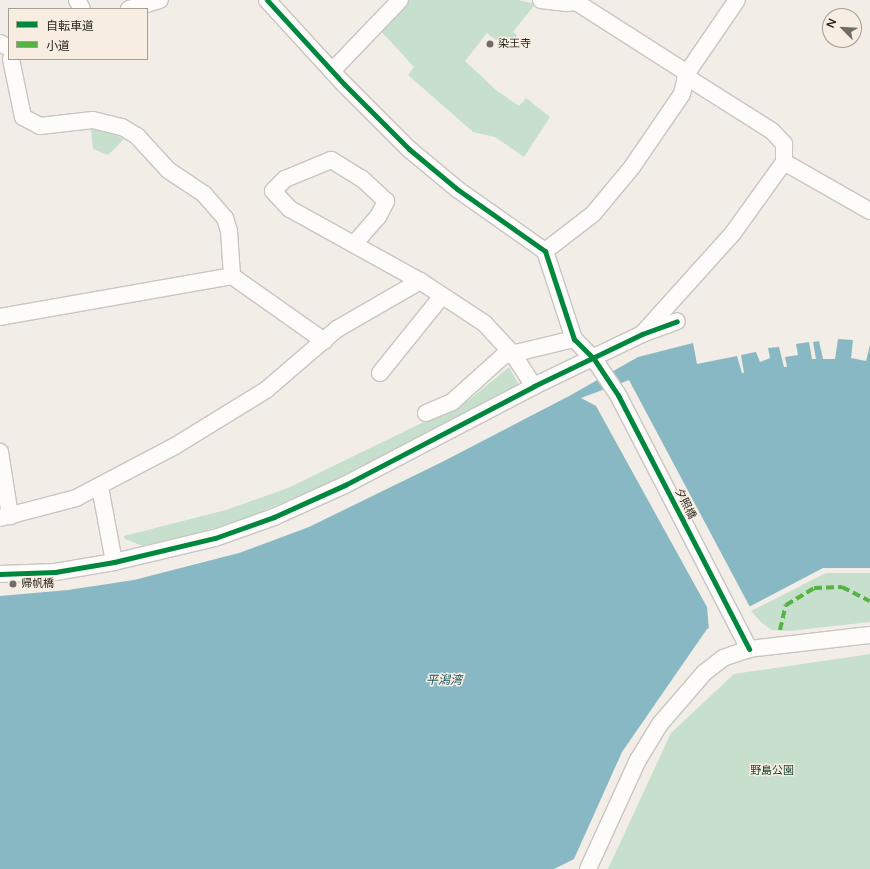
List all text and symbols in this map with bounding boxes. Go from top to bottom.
legend [8,8,148,60]
north arrow [822,8,862,48]
text: N [824,17,839,30]
text: 自転車道 [46,19,94,33]
place label: 染王寺 [498,37,531,51]
text: 小道 [46,39,70,53]
marker: 染王寺 [485,39,495,49]
street label: 夕照橋 [672,486,698,522]
place label: 帰帆橋 [21,577,54,591]
marker: 帰帆橋 [8,579,18,589]
water label: 平潟湾 [426,674,462,688]
park label: 野島公園 [750,764,794,778]

